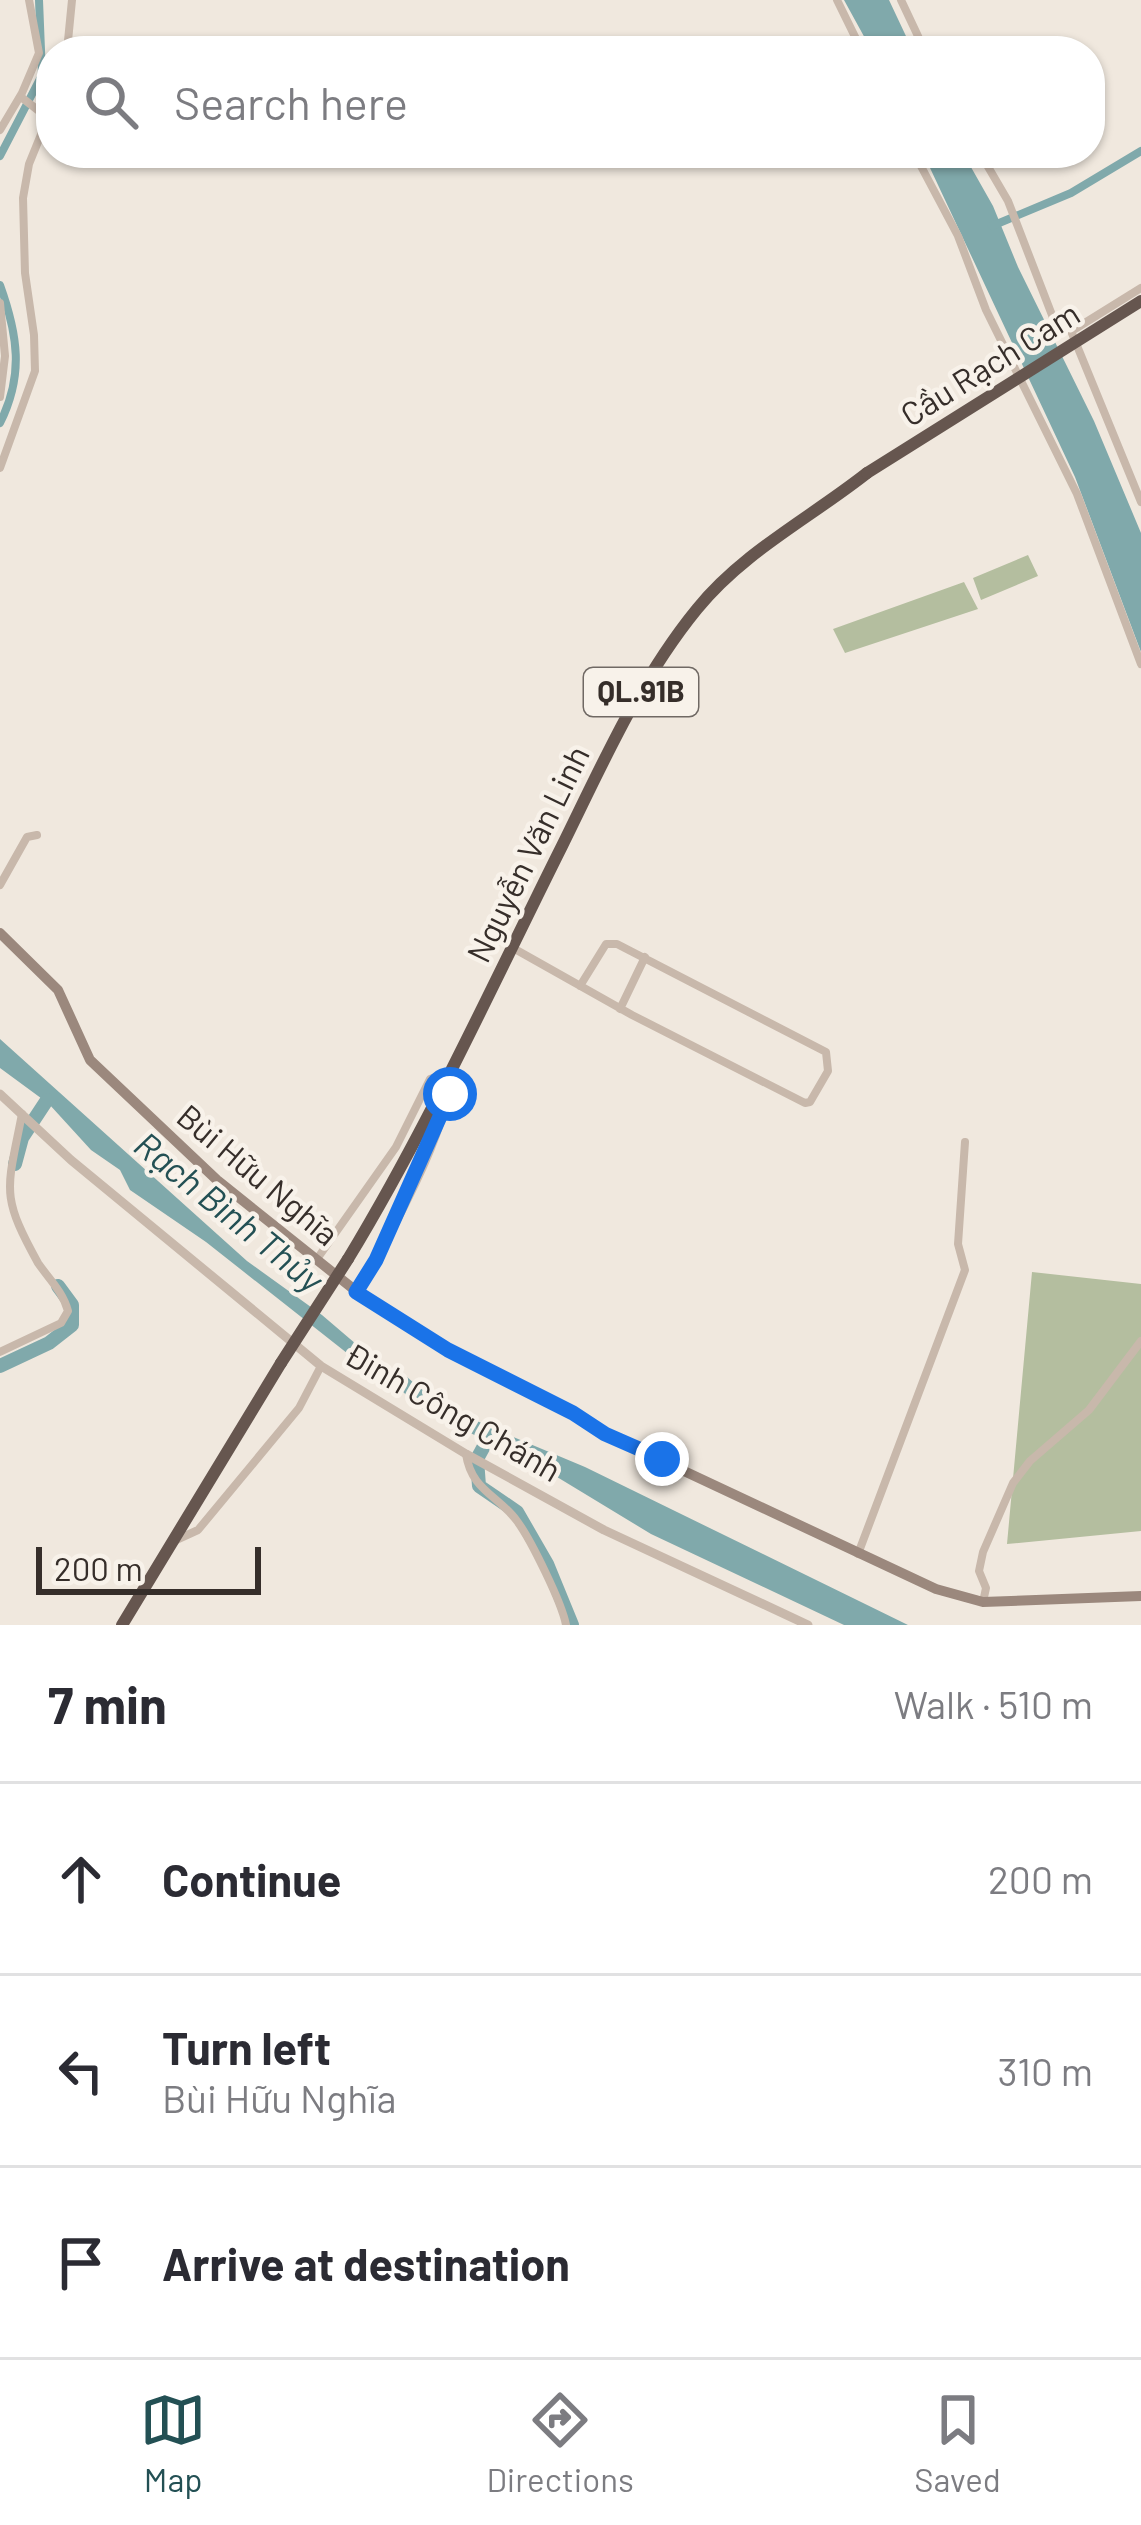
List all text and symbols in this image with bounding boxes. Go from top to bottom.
search box [36,36,1105,168]
icon: search [78,69,144,135]
text: Search here [174,75,408,129]
street label: Cầu Rạch Cam [893,292,1086,434]
road number: QL.91B [584,668,698,716]
street label: Nguyễn Văn Linh [457,739,597,968]
route start [423,1067,477,1121]
street label: Bùi Hữu Nghĩa [170,1095,347,1253]
water label: Rạch Bình Thủy [127,1122,334,1301]
street label: Đinh Công Chánh [338,1333,569,1489]
route end [635,1432,689,1486]
scale bar [36,1541,261,1594]
text: 200 m [54,1548,143,1588]
text: 7 min [48,1673,167,1734]
text: Walk · 510 m [894,1680,1093,1727]
icon: ahead [48,1846,114,1912]
text: Continue [162,1852,341,1906]
text: 200 m [988,1855,1093,1902]
text: Turn left [162,2020,331,2074]
icon: left [48,2038,114,2104]
text: 310 m [997,2047,1093,2094]
text: Bùi Hữu Nghĩa [162,2074,396,2121]
icon: arrive [48,2230,114,2296]
text: Arrive at destination [162,2236,570,2290]
tab: Map [140,2387,206,2499]
tab: Directions [486,2387,634,2499]
tab: Saved [914,2387,1001,2499]

